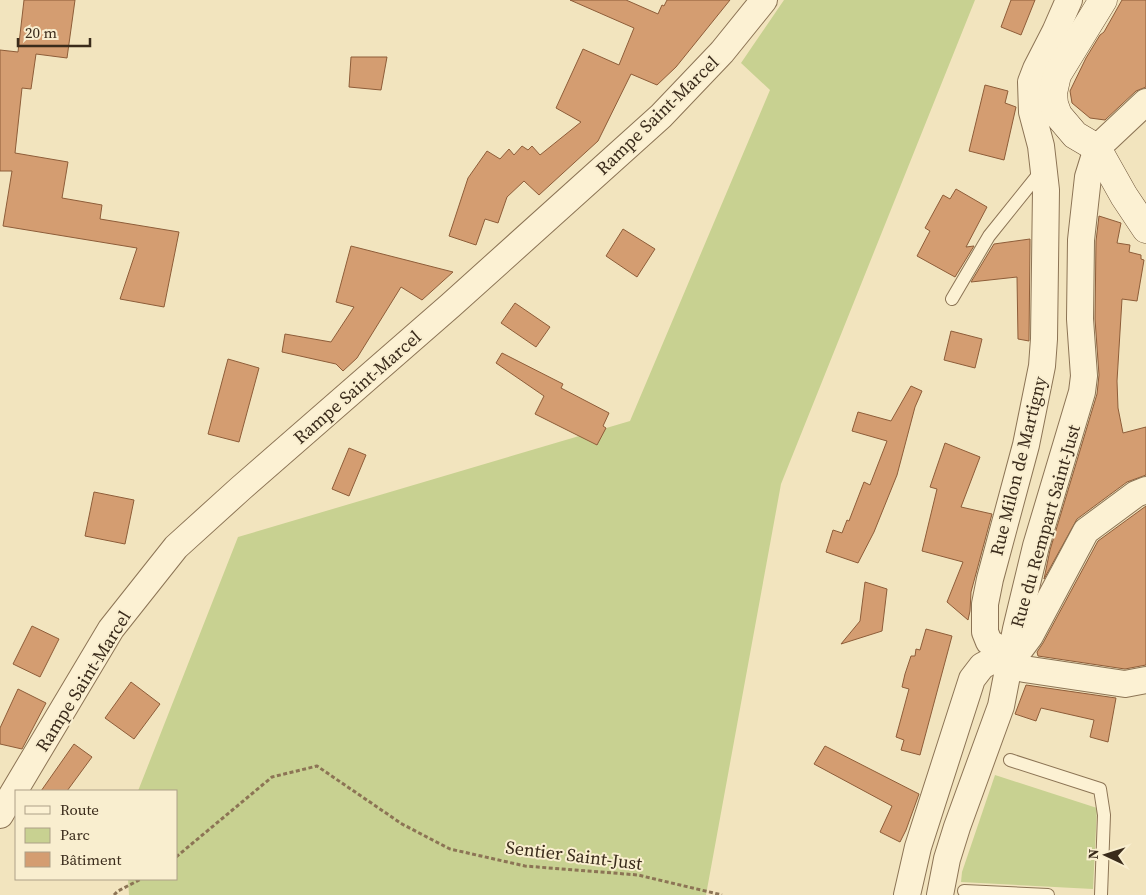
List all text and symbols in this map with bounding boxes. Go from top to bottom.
scale bar [18,15,90,47]
text: 20 m [25,22,57,43]
street label: Rampe Saint-Marcel [590,50,724,180]
street label: Rampe Saint-Marcel [288,324,426,450]
street label: Rue Milon de Martigny [984,373,1053,558]
street label: Rue du Rempart Saint-Just [1004,421,1086,630]
street label: Rampe Saint-Marcel [29,606,137,756]
legend [15,790,178,880]
text: Route [60,799,99,820]
text: Parc [60,824,90,845]
north arrow [1081,830,1131,880]
street label: Sentier Saint-Just [504,834,644,876]
text: N [1083,848,1103,860]
text: Bâtiment [60,849,122,870]

